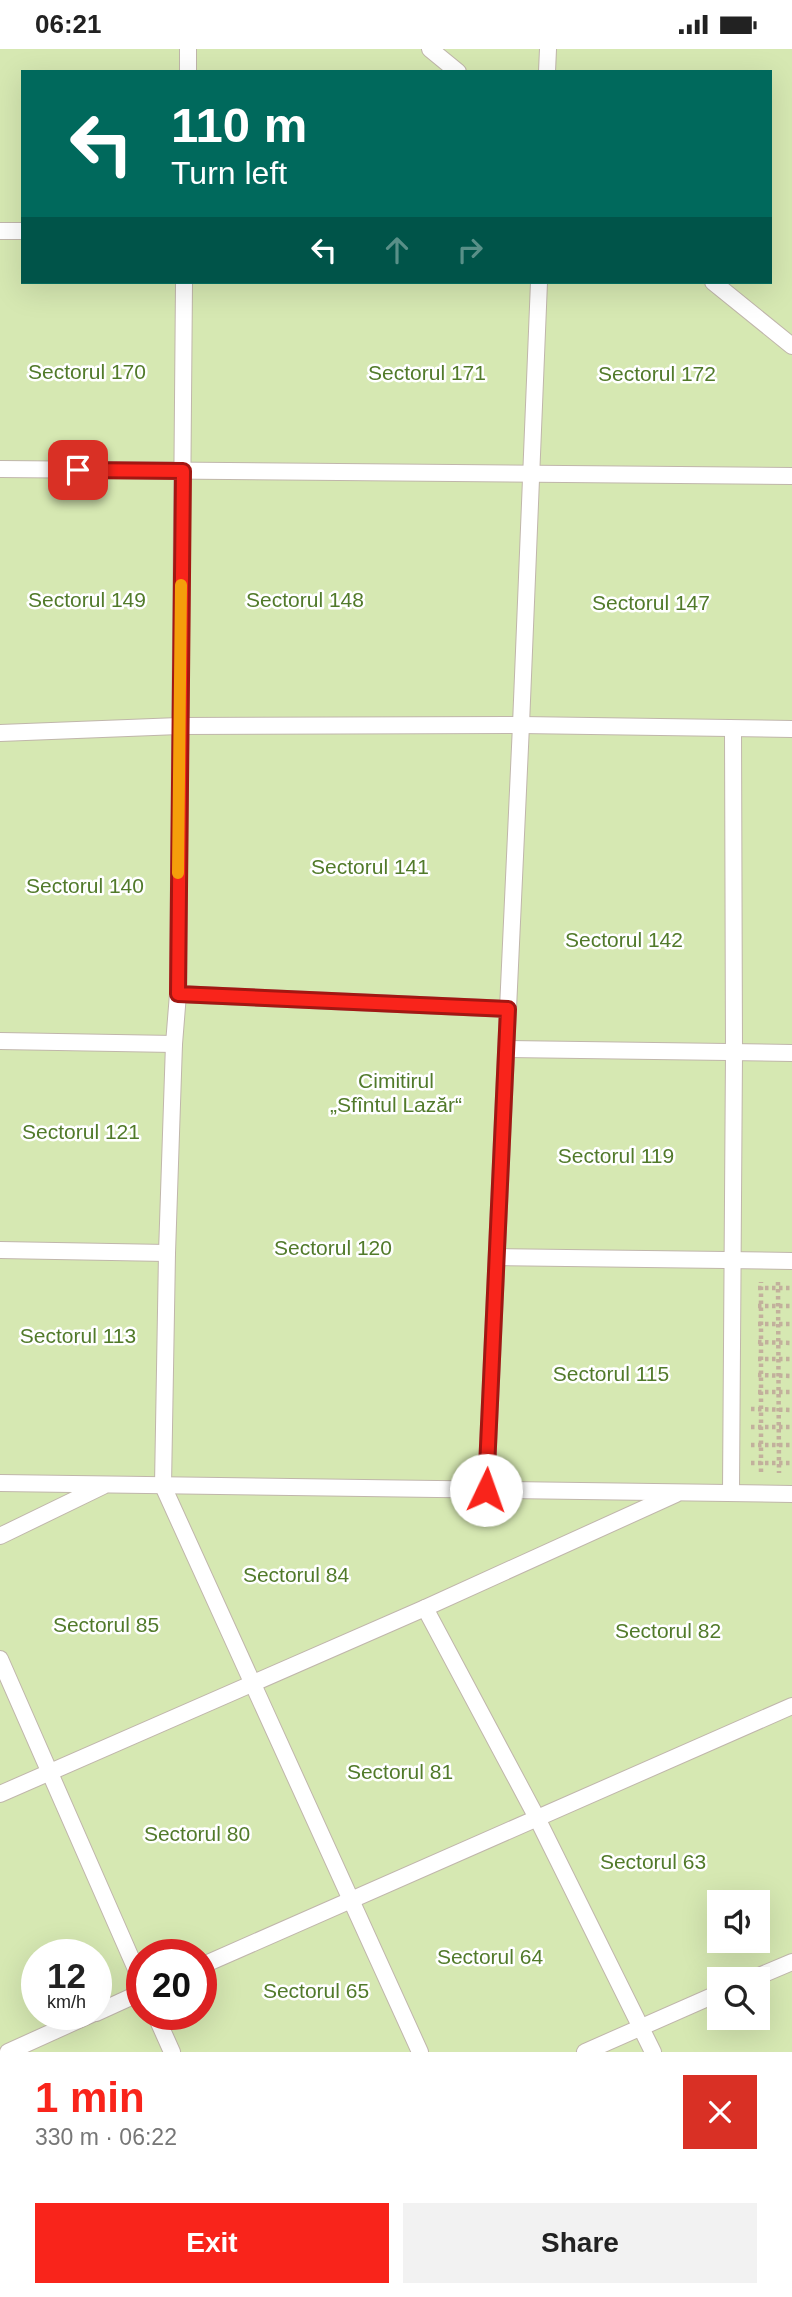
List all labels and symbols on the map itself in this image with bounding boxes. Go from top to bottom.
park label: Sectorul 170 [28,360,146,383]
park label: Sectorul 171 [368,361,486,384]
park label: Sectorul 172 [598,362,716,385]
pin [48,440,108,500]
park label: Sectorul 149 [28,588,146,611]
park label: Sectorul 148 [246,588,364,611]
park label: Sectorul 147 [592,591,710,614]
park label: Sectorul 141 [311,855,429,878]
park label: Sectorul 140 [26,874,144,897]
park label: Sectorul 142 [565,928,683,951]
park label: Cimitirul „Sfîntul Lazăr“ [330,1069,462,1116]
park label: Sectorul 121 [22,1120,140,1143]
park label: Sectorul 119 [558,1144,674,1167]
park label: Sectorul 120 [274,1236,392,1259]
park label: Sectorul 113 [20,1324,136,1347]
park label: Sectorul 115 [553,1362,669,1385]
position arrow [449,1453,523,1527]
park label: Sectorul 84 [243,1563,349,1586]
park label: Sectorul 85 [53,1613,159,1636]
park label: Sectorul 82 [615,1619,721,1642]
park label: Sectorul 81 [347,1760,453,1783]
park label: Sectorul 80 [144,1822,250,1845]
park label: Sectorul 63 [600,1850,706,1873]
speed limit sign: 20 [126,1939,217,2030]
park label: Sectorul 64 [437,1945,543,1968]
park label: Sectorul 65 [263,1979,369,2002]

